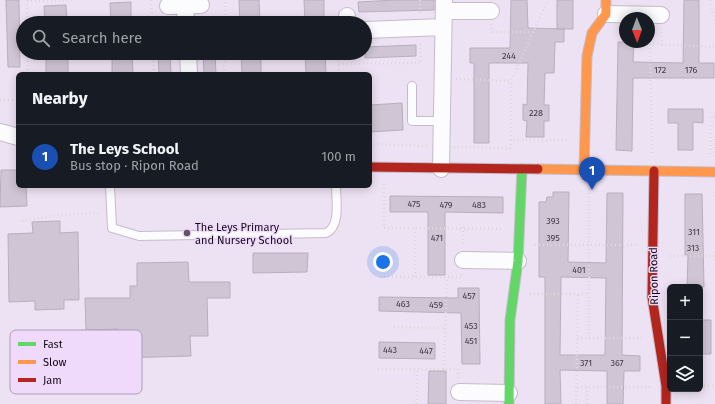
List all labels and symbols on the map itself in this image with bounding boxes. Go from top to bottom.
north arrow [619,12,655,48]
house number: 244 [502,51,516,61]
house number: 172 [654,65,666,75]
house number: 176 [685,65,697,75]
house number: 228 [529,108,543,118]
pin: 1 [579,157,605,190]
house number: 475 [408,199,421,209]
house number: 479 [439,200,453,210]
house number: 483 [472,200,486,210]
house number: 393 [546,216,560,226]
place label: The Leys Primary and Nursery School [195,221,292,247]
house number: 311 [688,227,700,237]
marker: The Leys Primary and Nursery School [182,228,192,238]
house number: 471 [431,233,443,243]
house number: 395 [546,233,560,243]
house number: 313 [687,243,699,253]
street label: Ripon Road [647,247,661,305]
your location [373,252,393,272]
house number: 401 [572,265,586,275]
house number: 457 [463,291,476,301]
house number: 463 [396,299,410,309]
house number: 459 [429,300,443,310]
house number: 453 [464,321,478,331]
legend [10,330,142,394]
house number: 451 [465,336,477,346]
text: Fast [43,338,63,351]
house number: 443 [383,345,397,355]
house number: 447 [419,346,433,356]
text: Slow [43,356,67,369]
house number: 371 [580,358,592,368]
house number: 367 [610,358,624,368]
text: Jam [43,374,62,387]

